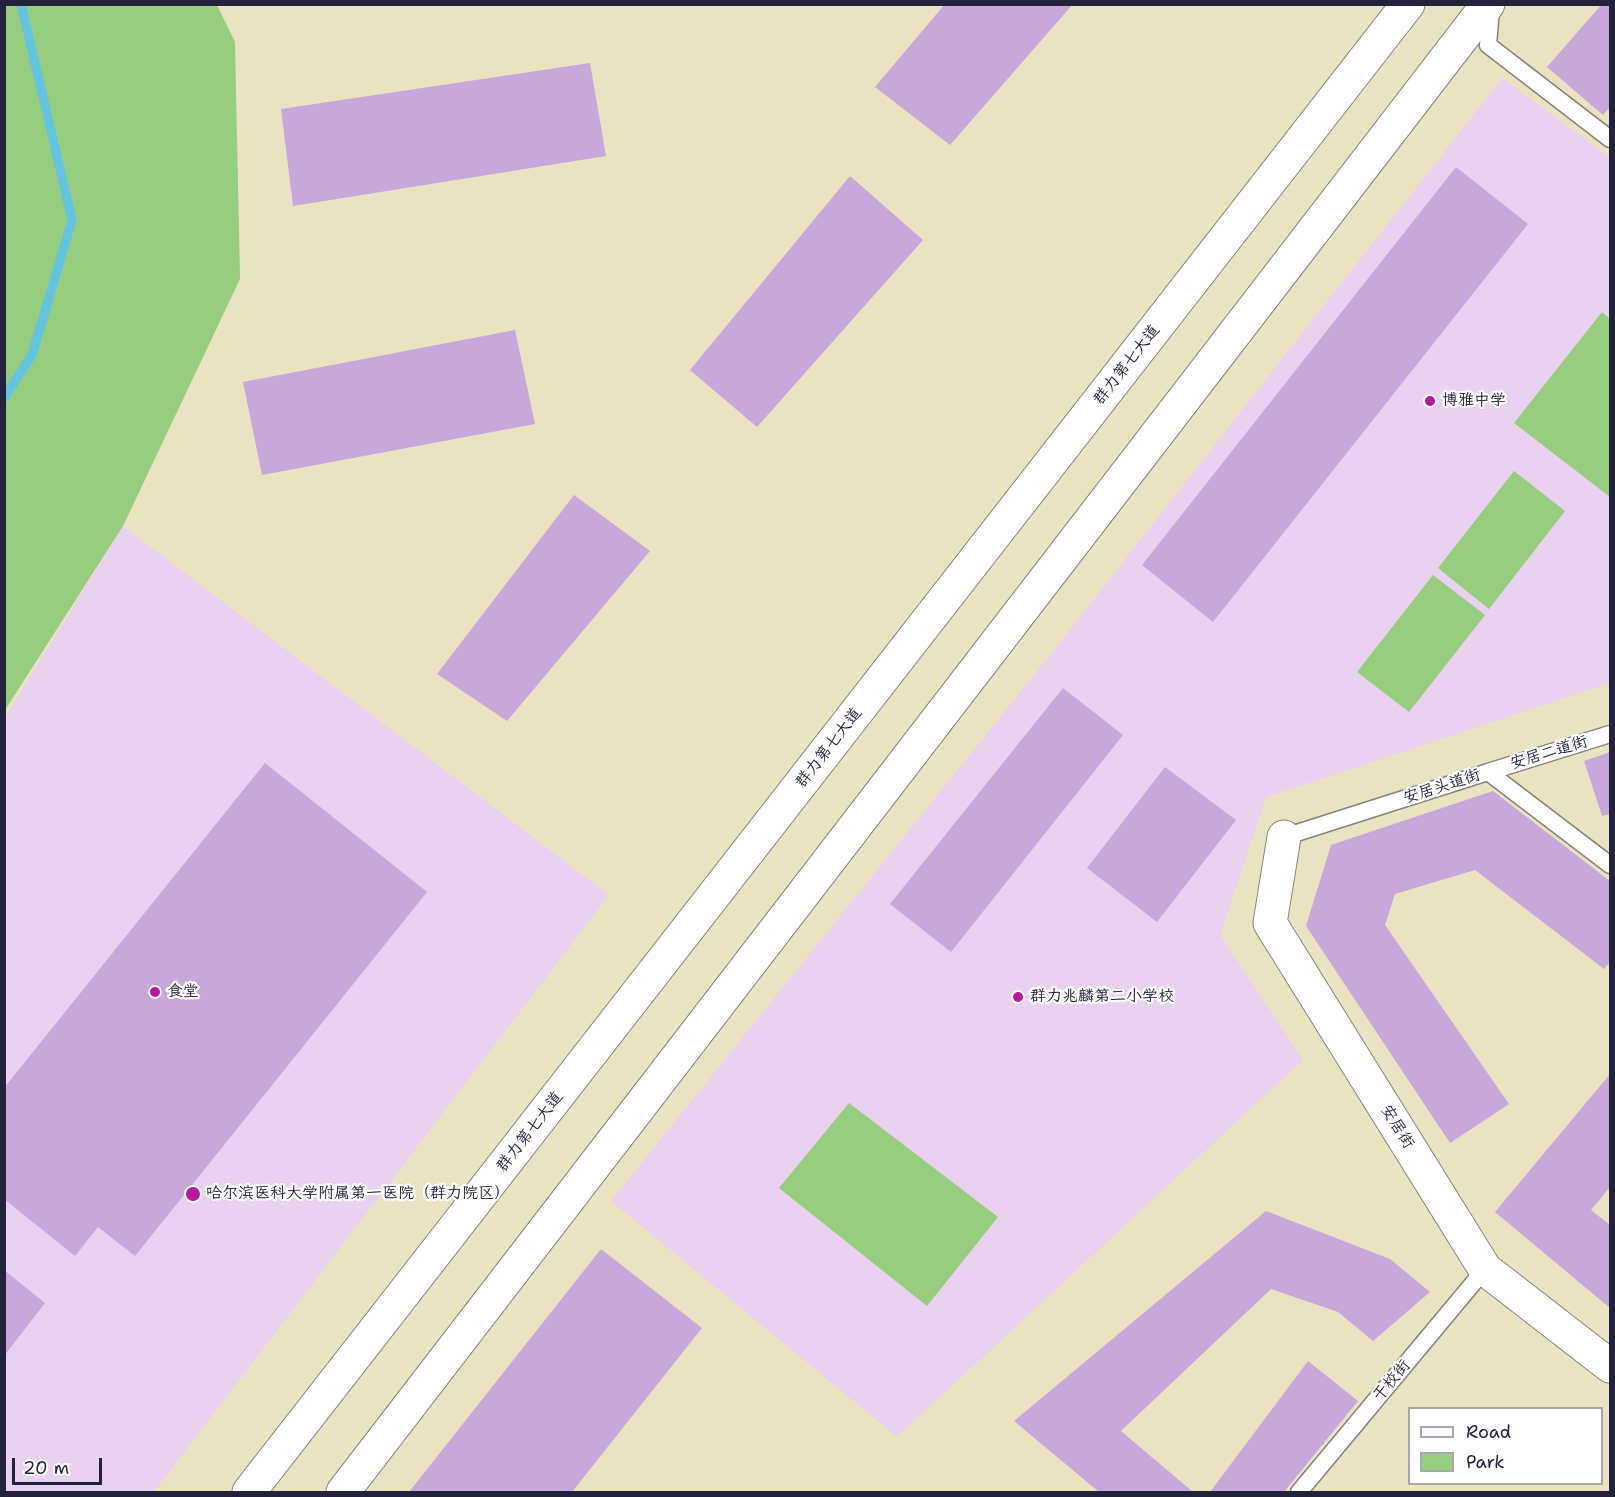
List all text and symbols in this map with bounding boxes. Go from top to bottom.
street label: 群力第七大道 [1090,321,1164,409]
place label: 博雅中学 [1442,391,1506,411]
marker: 博雅中学 [1423,394,1437,408]
street label: 群力第七大道 [792,704,866,792]
street label: 安居二道街 [1508,732,1590,774]
street label: 安居头道街 [1401,766,1483,808]
place label: 食堂 [167,982,199,1002]
marker: 食堂 [148,985,162,999]
place label: 群力兆麟第二小学校 [1030,987,1174,1007]
marker: 群力兆麟第二小学校 [1011,990,1025,1004]
street label: 群力第七大道 [493,1088,567,1176]
street label: 安居街 [1376,1102,1418,1152]
place label: 哈尔滨医科大学附属第一医院（群力院区） [206,1184,510,1204]
marker: 哈尔滨医科大学附属第一医院（群力院区） [184,1185,202,1203]
street label: 干校街 [1369,1356,1415,1406]
legend [1408,1407,1603,1485]
text: Road [1466,1420,1511,1444]
scale bar [15,1446,105,1484]
text: Park [1466,1450,1505,1474]
text: 20 m [23,1456,69,1480]

